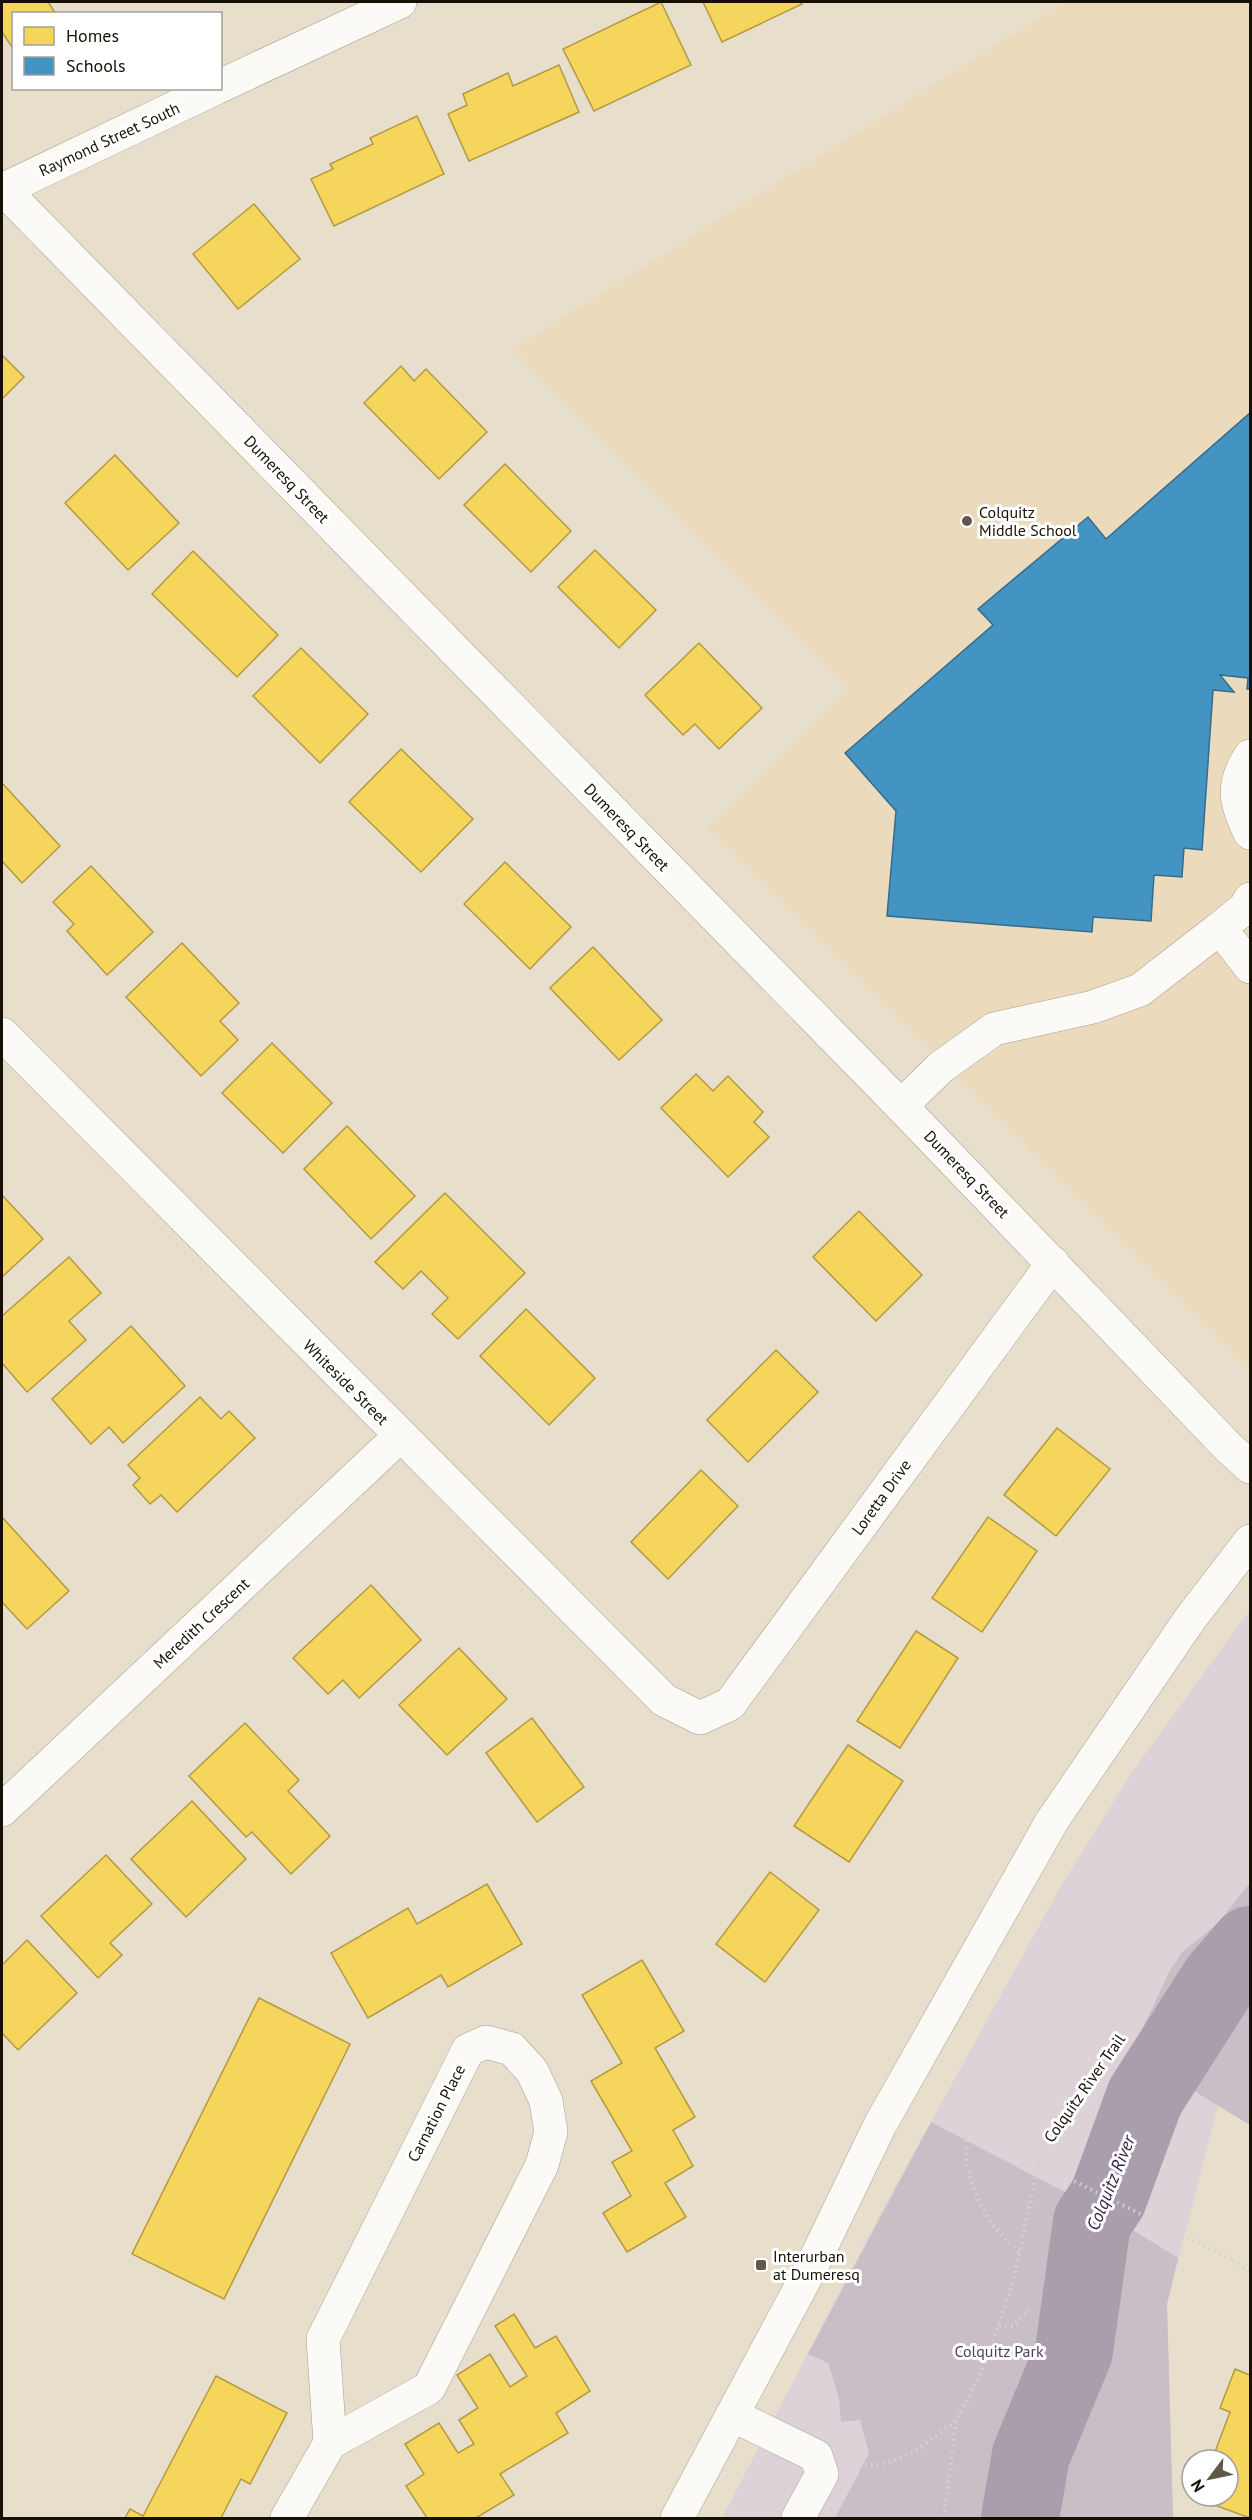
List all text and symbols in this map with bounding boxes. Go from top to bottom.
legend [12,12,222,90]
text: Homes [66,24,119,47]
text: Schools [66,54,126,77]
street label: Raymond Street South [35,98,183,180]
street label: Dumeresq Street [240,431,334,527]
place label: Colquitz Middle School [979,502,1077,540]
marker: Colquitz Middle School [960,514,974,528]
street label: Dumeresq Street [580,779,674,875]
street label: Dumeresq Street [920,1126,1014,1222]
street label: Whiteside Street [299,1335,393,1429]
street label: Loretta Drive [847,1455,915,1539]
street label: Meredith Crescent [149,1573,254,1673]
street label: Colquitz River Trail [1039,2030,1129,2146]
street label: Carnation Place [403,2061,469,2165]
water label: Colquitz River [1081,2131,1140,2234]
place label: Interurban at Dumeresq [773,2246,860,2284]
marker: Interurban at Dumeresq [754,2258,768,2272]
park label: Colquitz Park [954,2341,1044,2361]
north arrow [1180,2448,1240,2508]
text: N [1186,2476,1209,2496]

